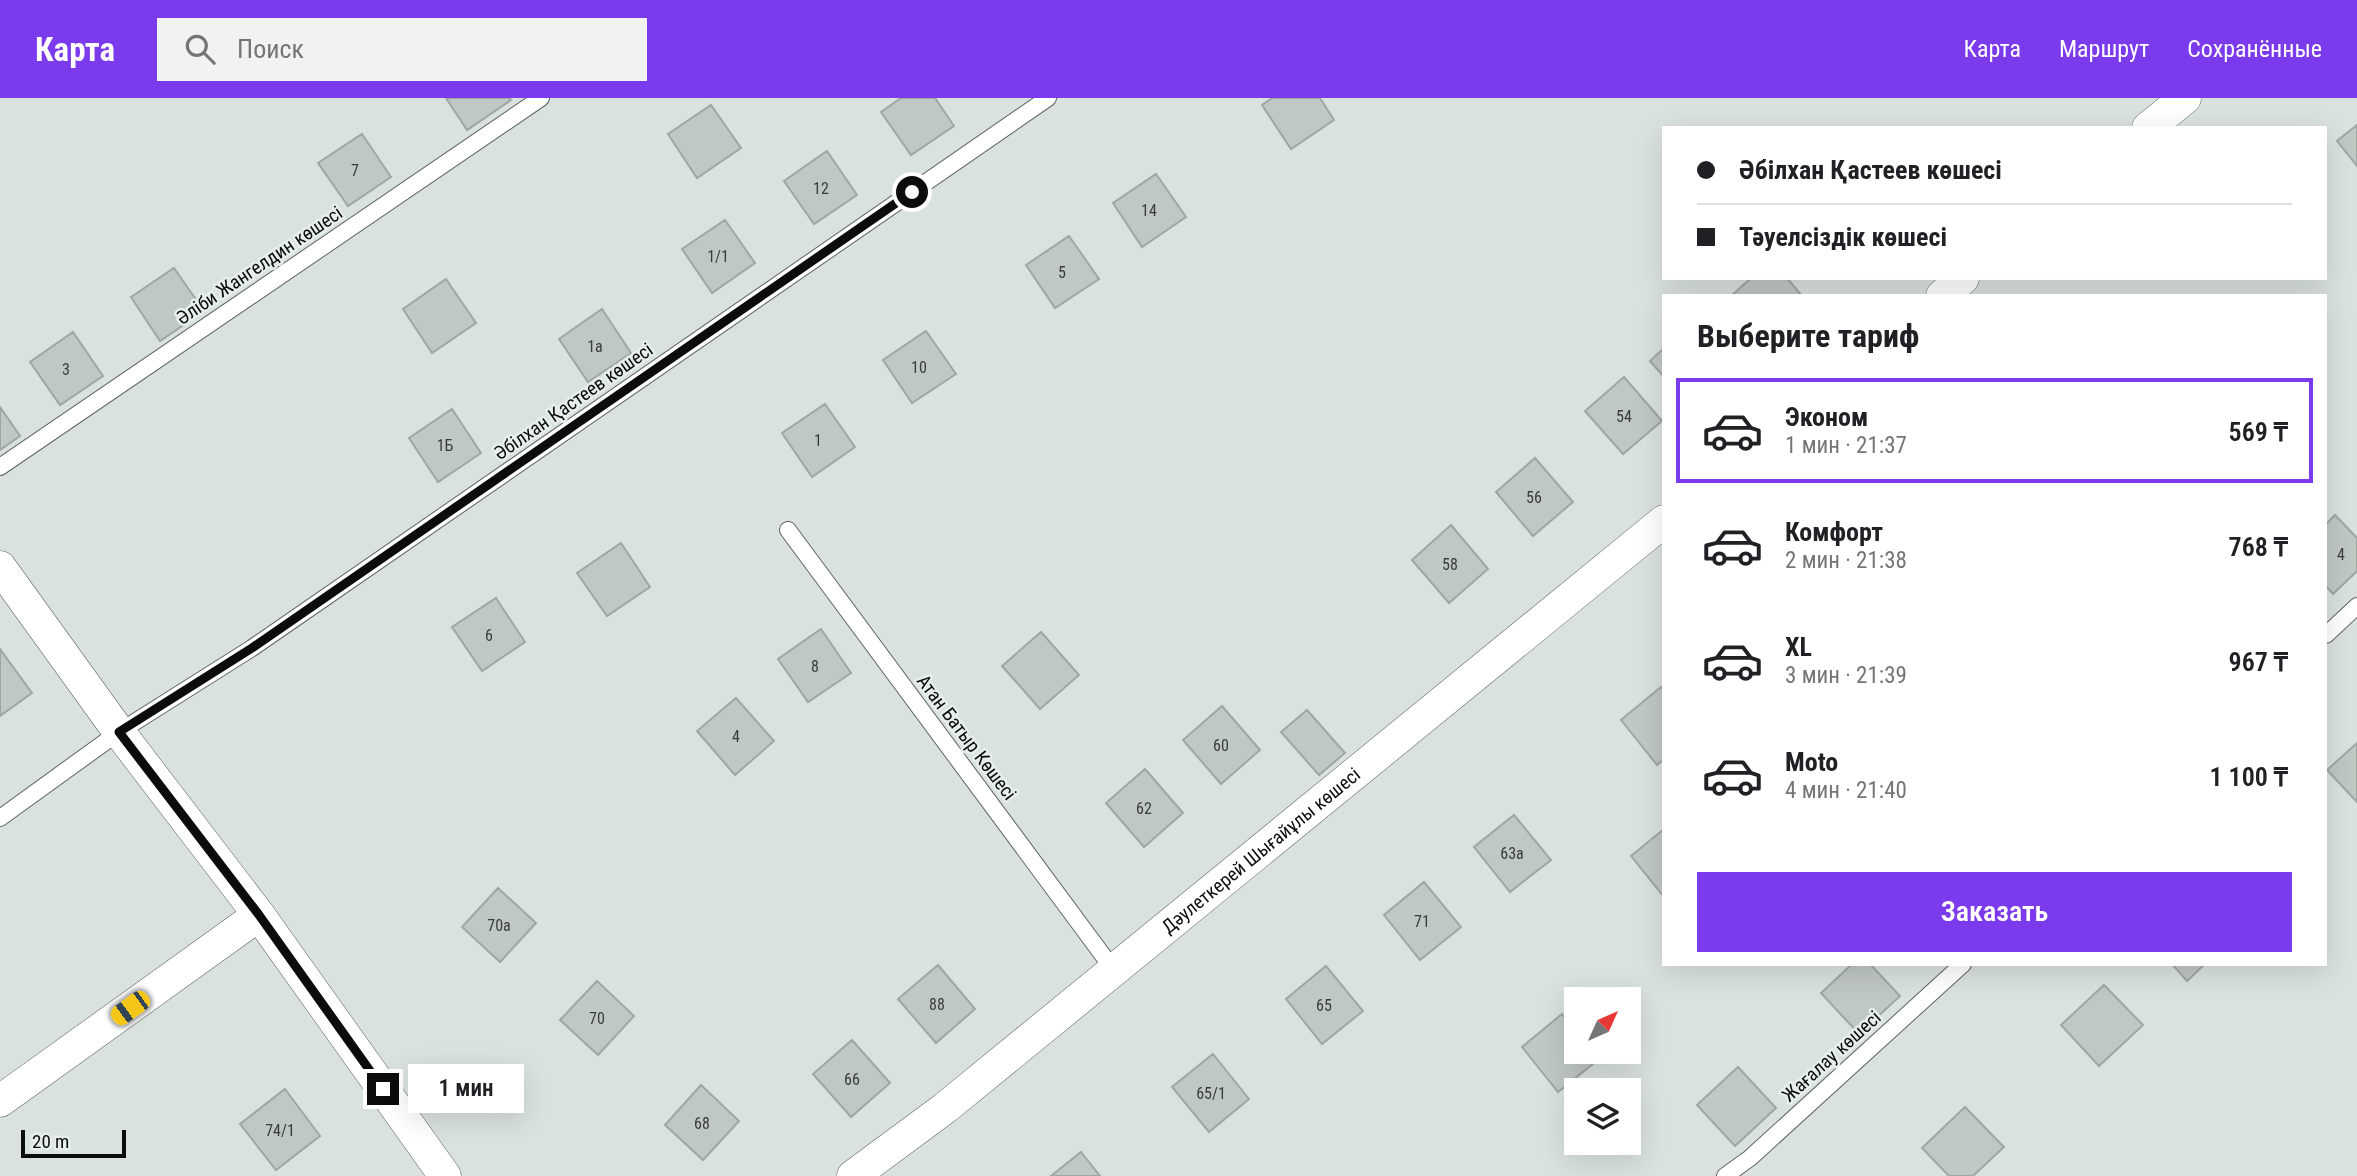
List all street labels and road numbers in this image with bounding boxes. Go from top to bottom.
street label: Әліби Жангелдин көшесі [172,201,347,330]
street label: Әбілхан Қастеев көшесі [489,338,657,465]
street label: Атан Батыр Көшесі [912,670,1021,804]
street label: Дәулеткерей Шығайұлы көшесі [1157,763,1365,938]
street label: Жағалау көшесі [1777,1006,1886,1107]

